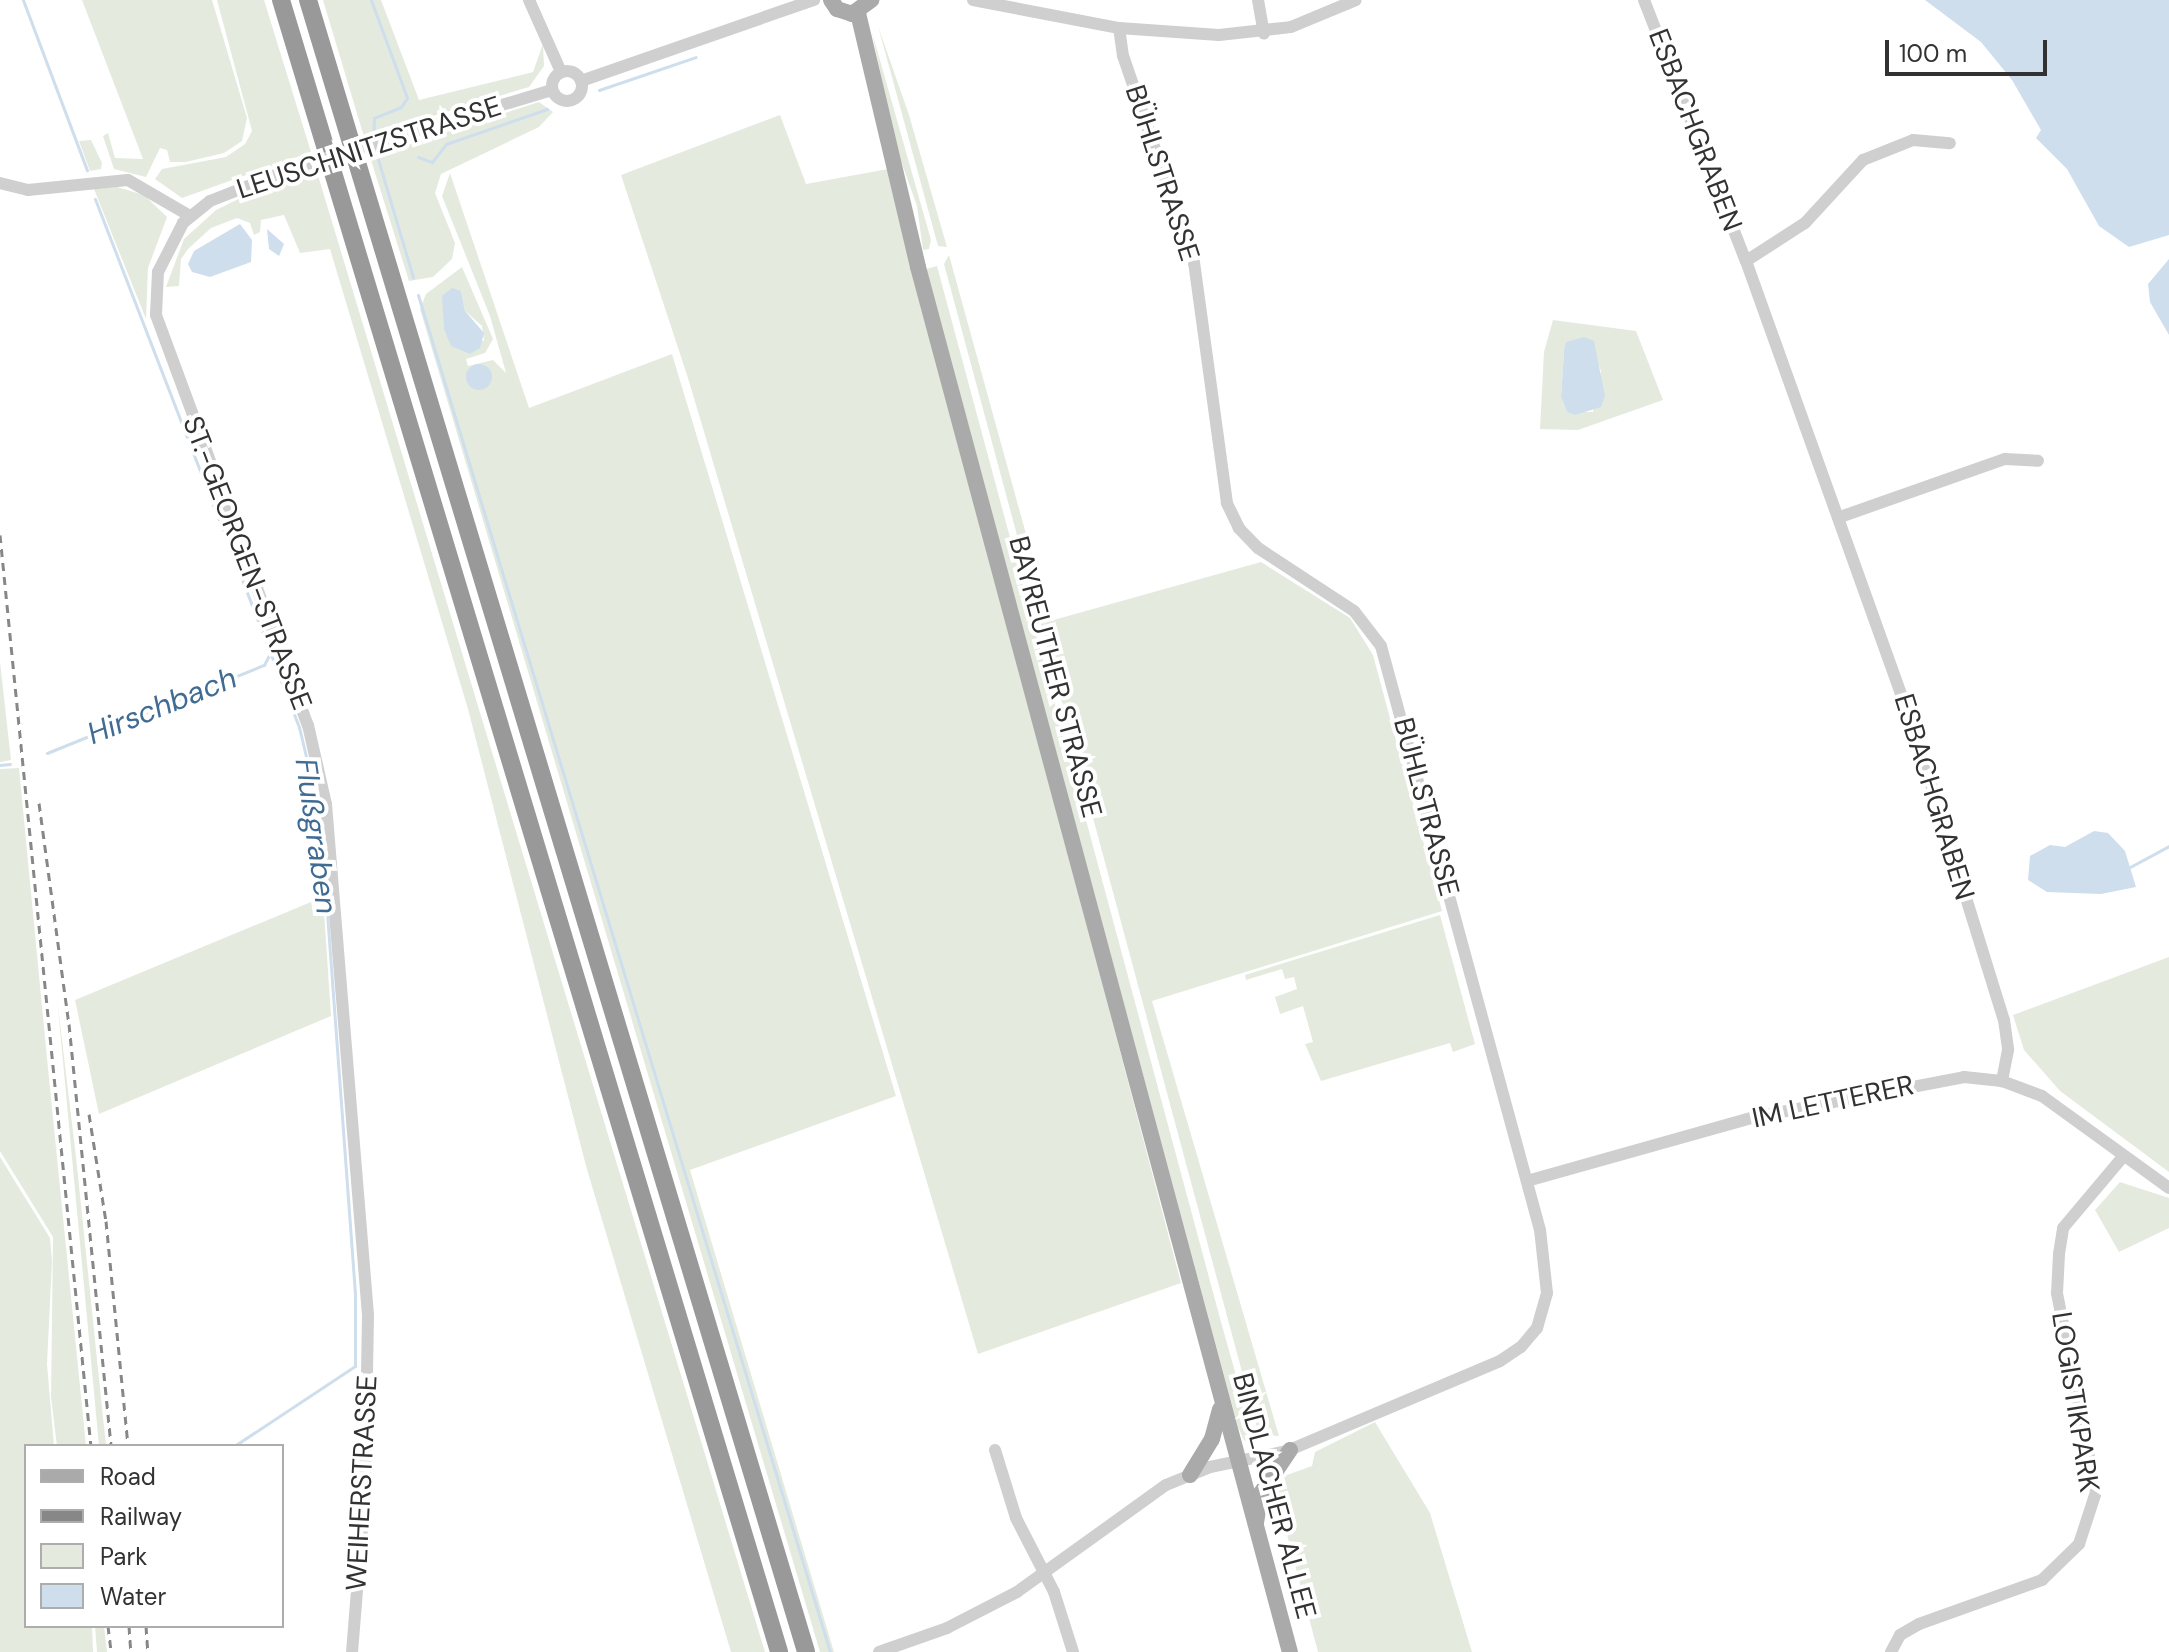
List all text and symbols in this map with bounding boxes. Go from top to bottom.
street label: ESBACHGRABEN [1641,24,1749,236]
scale bar [1889,24,2051,74]
text: 100 m [1899,38,1967,69]
street label: BÜHLSTRASSE [1118,81,1206,265]
street label: LEUSCHNITZSTRASSE [233,89,505,207]
street label: ST.-GEORGEN-STRASSE [175,411,319,715]
street label: BAYREUTHER STRASSE [1001,533,1109,821]
water label: Hirschbach [82,660,242,752]
street label: ESBACHGRABEN [1887,690,1981,904]
street label: BÜHLSTRASSE [1386,714,1466,900]
water label: Flußgraben [287,756,345,916]
street label: IM LETTERER [1749,1068,1917,1136]
street label: LOGISTIKPARK [2044,1309,2106,1495]
street label: BINDLACHER ALLEE [1225,1369,1323,1623]
street label: WEIHERSTRASSE [340,1374,384,1592]
legend [24,1444,284,1628]
text: Road [100,1461,156,1492]
text: Railway [100,1501,182,1532]
text: Park [100,1541,147,1572]
text: Water [100,1581,166,1612]

